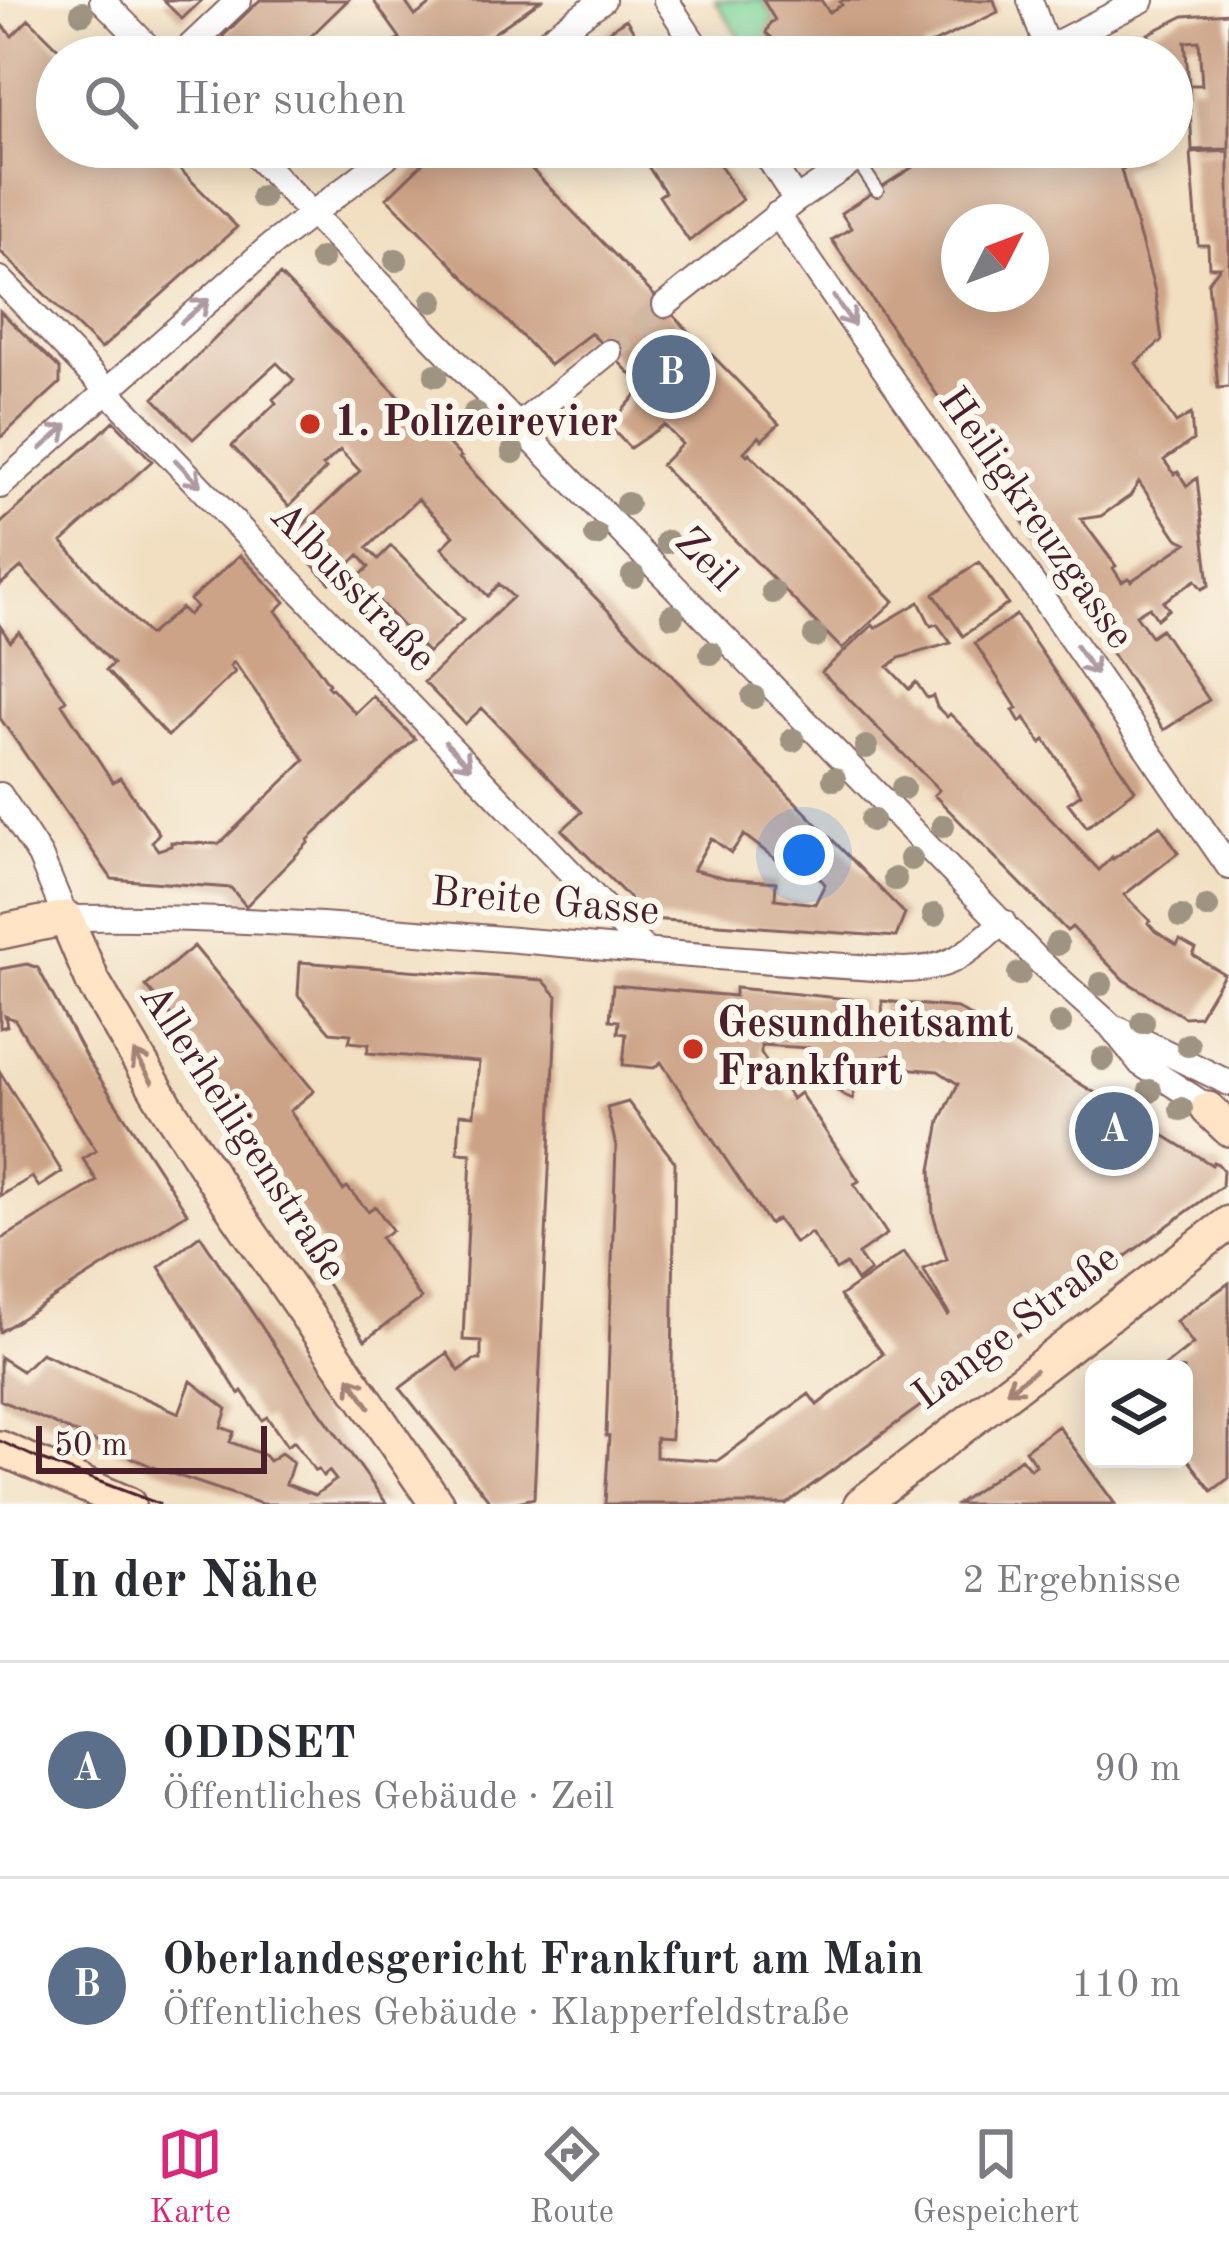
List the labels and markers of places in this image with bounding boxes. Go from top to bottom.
pin: B [632,329,710,419]
place label: 1. Polizeirevier [334,403,618,445]
marker: 1. Polizeirevier [297,411,323,437]
place label: Gesundheitsamt Frankfurt [717,1004,1014,1094]
marker: Gesundheitsamt Frankfurt [680,1036,706,1062]
pin: A [1075,1086,1153,1176]

